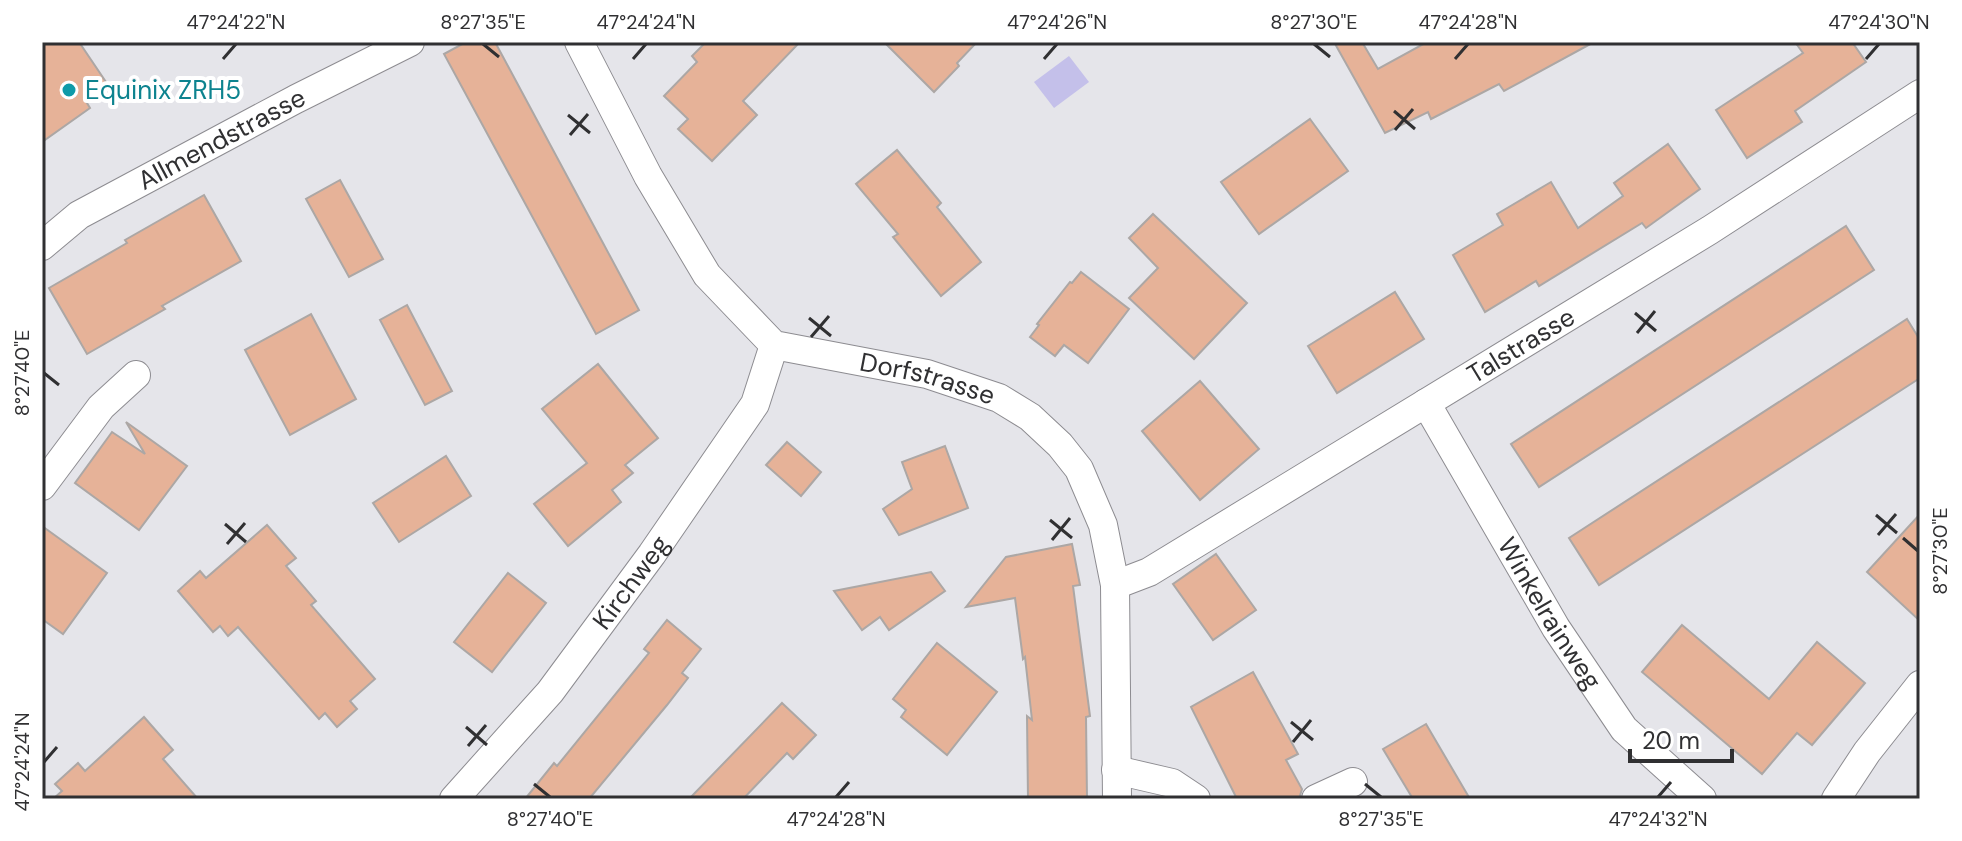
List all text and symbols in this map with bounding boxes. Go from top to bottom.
text: 47°24'22"N [187,9,285,35]
text: 8°27'35"E [440,9,526,35]
text: 47°24'24"N [596,9,696,35]
text: 47°24'26"N [1007,9,1107,35]
text: 8°27'30"E [1270,9,1358,35]
text: 47°24'28"N [1418,9,1518,35]
text: 47°24'30"N [1828,9,1930,35]
place label: Equinix ZRH5 [85,73,241,107]
street label: Allmendstrasse [132,80,311,197]
marker: Equinix ZRH5 [60,81,78,99]
street label: Talstrasse [1461,300,1581,391]
text: 8°27'40"E [9,330,35,416]
street label: Dorfstrasse [857,345,999,412]
text: 8°27'30"E [1927,507,1953,595]
street label: Kirchweg [585,529,677,636]
street label: Winkelrainweg [1490,531,1609,696]
text: 47°24'24"N [9,712,35,812]
scale bar [1630,713,1732,763]
text: 20 m [1642,725,1700,756]
text: 8°27'40"E [507,806,593,832]
text: 47°24'28"N [786,806,886,832]
text: 8°27'35"E [1338,806,1424,832]
text: 47°24'32"N [1608,806,1708,832]

